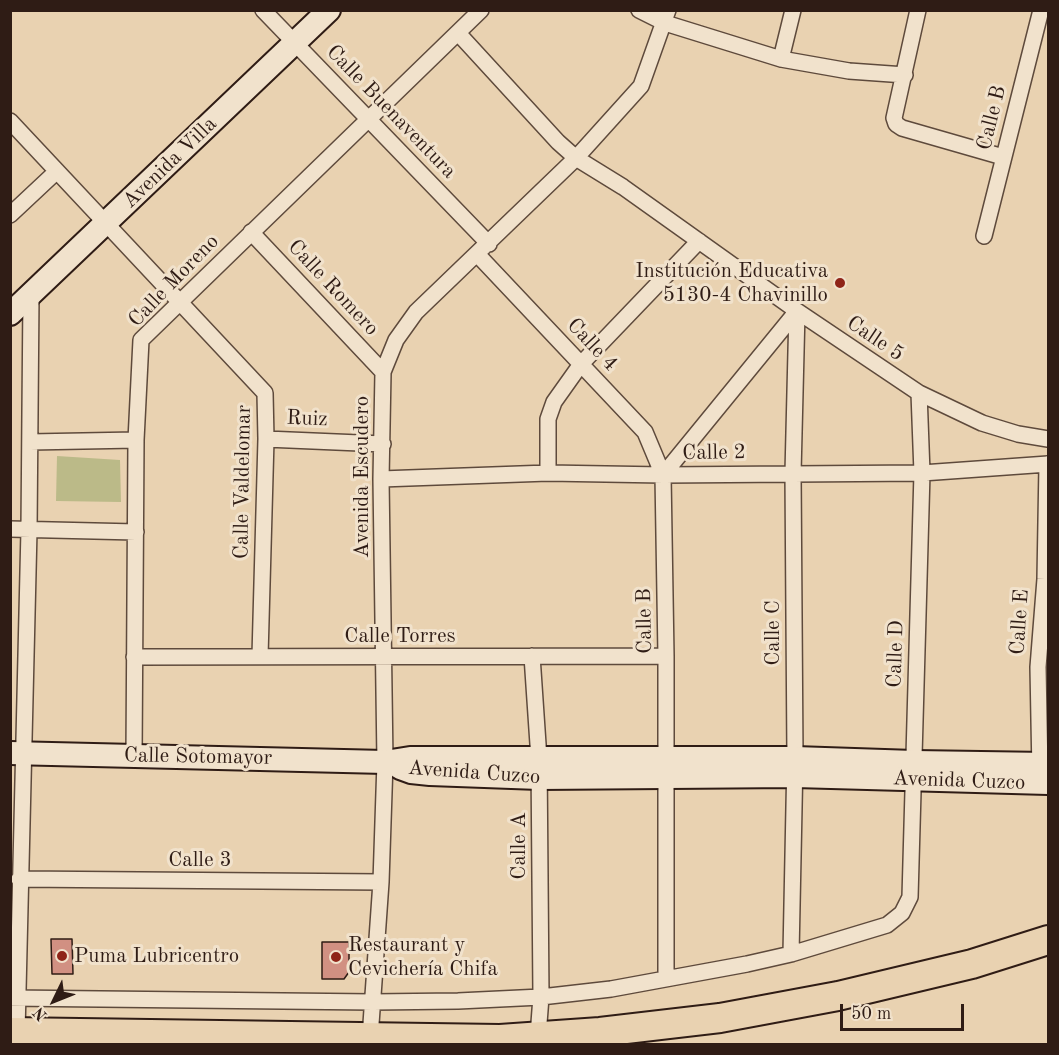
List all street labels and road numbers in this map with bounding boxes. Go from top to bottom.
street label: Calle Buenaventura [321,40,461,184]
street label: Calle B [972,83,1012,153]
street label: Avenida Villa [118,112,222,214]
street label: Calle Moreno [123,229,225,333]
street label: Calle Romero [282,235,384,341]
street label: Calle 5 [842,311,908,367]
street label: Calle 4 [561,313,623,377]
street label: Avenida Escudero [349,396,375,558]
street label: Calle Valdelomar [229,405,257,559]
street label: Ruiz [286,406,328,432]
street label: Calle 2 [682,440,746,466]
street label: Calle B [632,588,658,654]
street label: Calle E [1005,588,1035,656]
street label: Calle C [760,600,786,666]
street label: Calle D [882,620,910,688]
street label: Calle Torres [344,623,456,649]
street label: Calle Sotomayor [124,743,272,771]
street label: Avenida Cuzco [407,756,541,790]
street label: Avenida Cuzco [892,766,1026,796]
street label: Calle A [506,812,532,880]
street label: Calle 3 [168,847,232,873]

